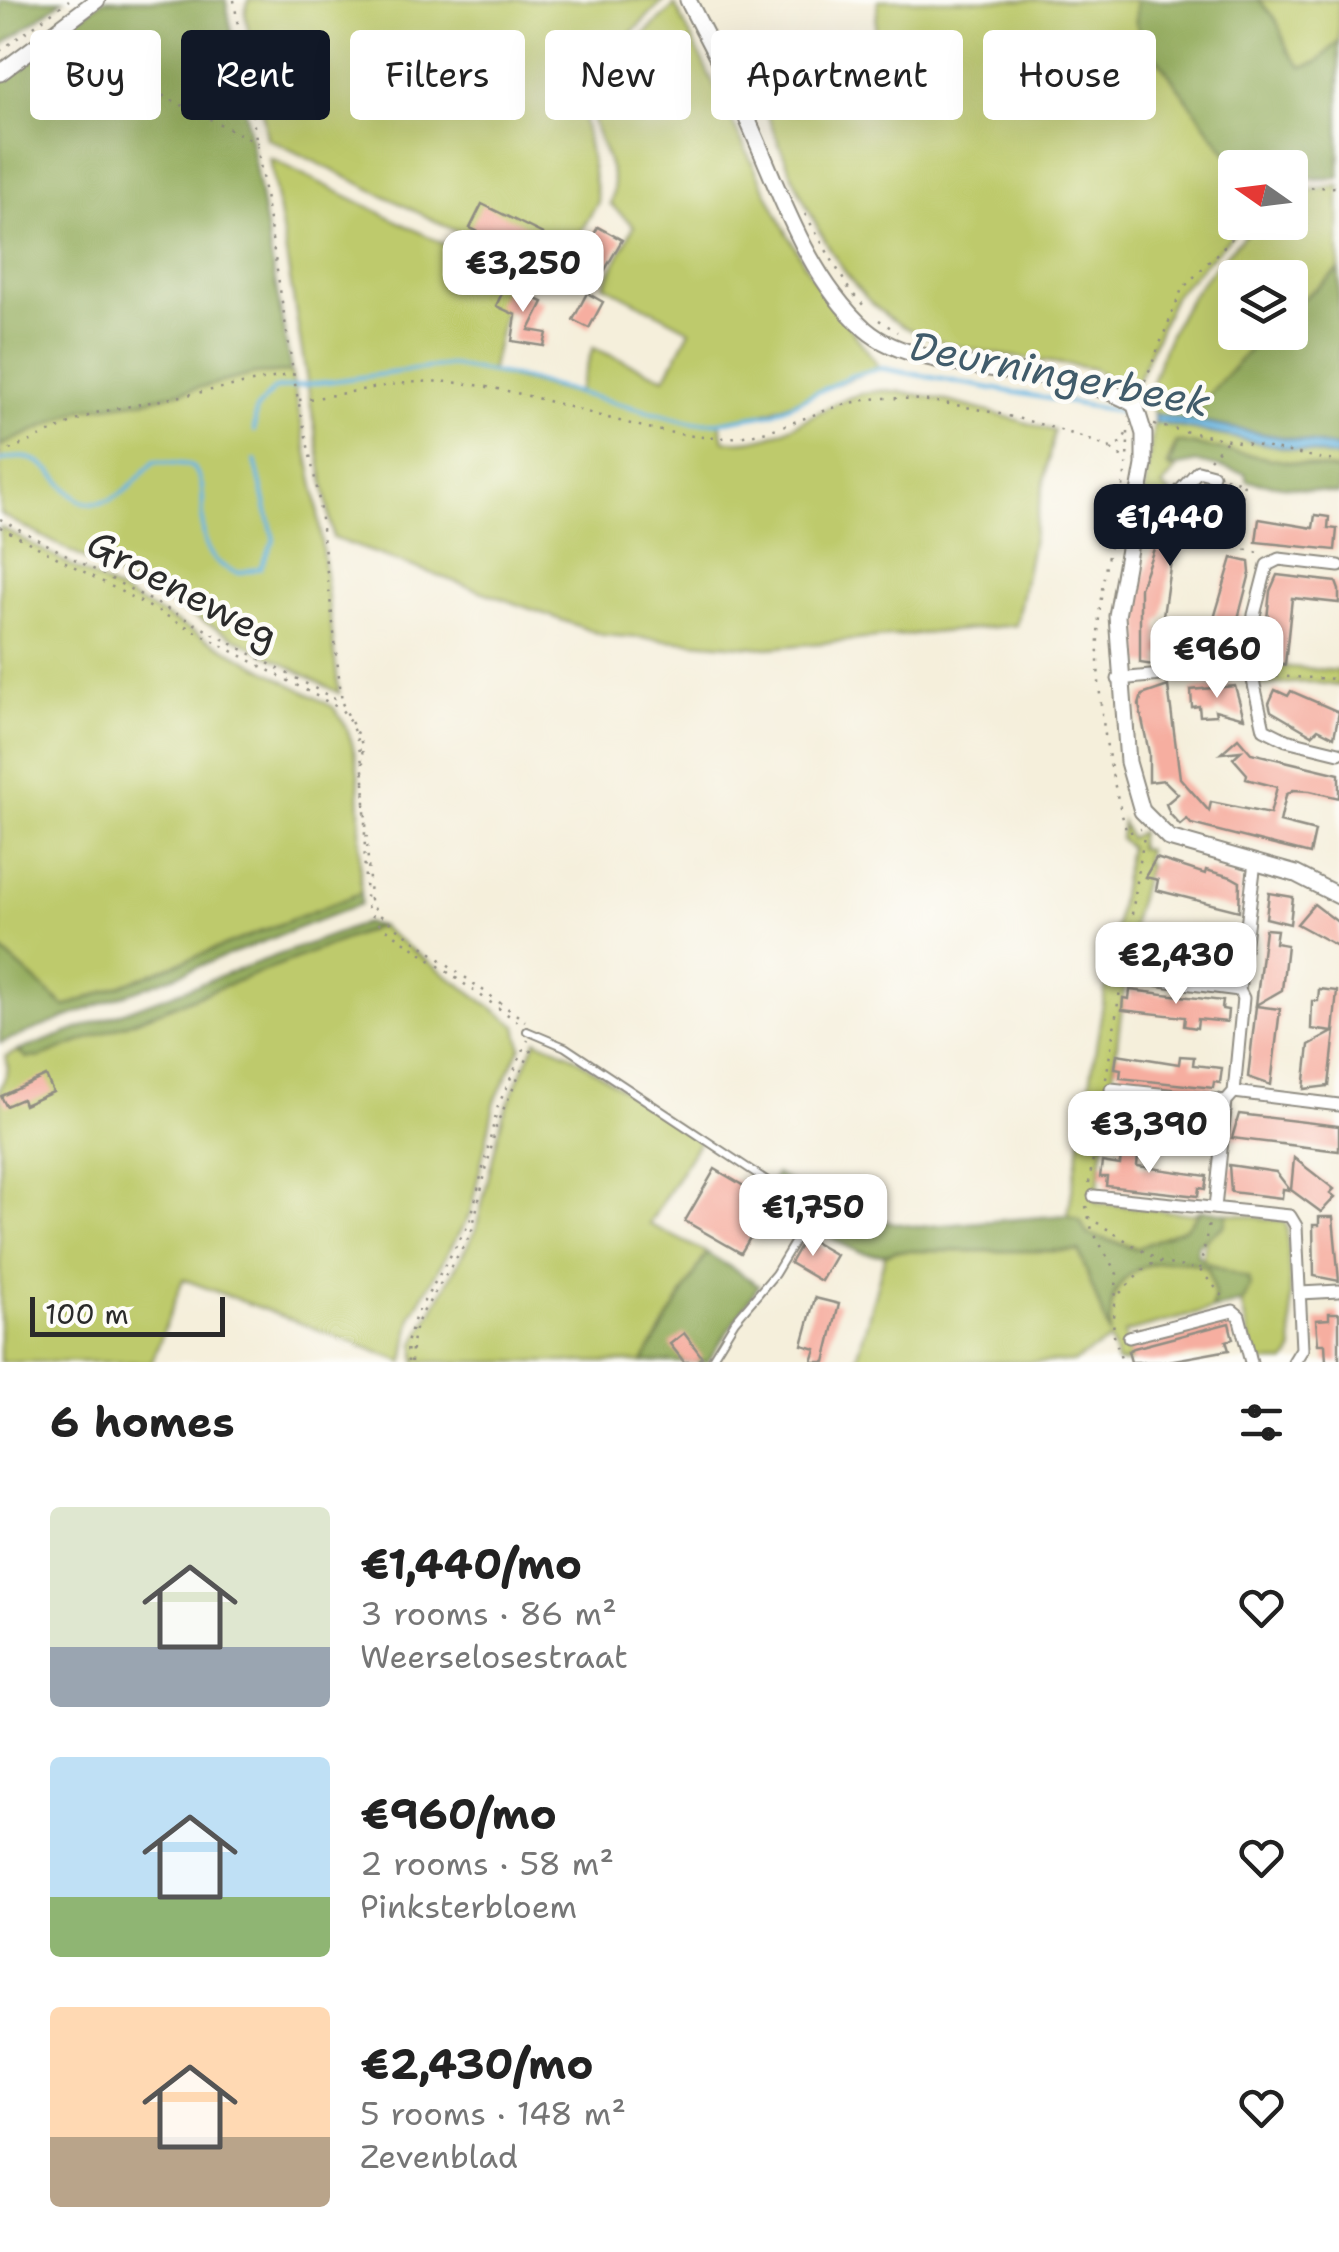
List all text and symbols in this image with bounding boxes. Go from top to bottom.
chip: Buy [30,30,161,120]
chip: Rent [181,30,330,120]
chip: Filters [350,30,525,120]
chip: New [545,30,691,120]
chip: Apartment [711,30,963,120]
chip: House [983,30,1156,120]
north arrow [1218,150,1308,240]
map controls [1218,150,1308,350]
pin: €3,250 [442,230,604,315]
text: €3,250 [465,241,581,284]
button: layers [1218,260,1308,350]
water label: Deurningerbeek [905,318,1215,430]
pin: €1,440 [1089,484,1251,569]
text: €1,440 [1116,495,1224,538]
street label: Groeneweg [78,517,288,661]
pin: €960 [1158,616,1276,701]
text: €960 [1172,627,1262,670]
pin: €2,430 [1095,922,1257,1007]
text: €2,430 [1117,933,1235,976]
pin: €3,390 [1068,1091,1230,1176]
text: €3,390 [1090,1102,1208,1145]
pin: €1,750 [732,1174,894,1259]
text: €1,750 [761,1185,865,1228]
scale bar [30,1292,225,1336]
text: 100 m [45,1295,129,1333]
text: 6 homes [50,1394,235,1450]
icon: filters [1234,1395,1289,1450]
text: €1,440/mo [360,1536,582,1592]
icon: home [130,1547,250,1667]
icon: heart [1234,1580,1289,1635]
text: 3 rooms · 86 m² [360,1592,617,1635]
text: Weerselosestraat [360,1635,628,1678]
text: €960/mo [360,1786,557,1842]
icon: home [130,1797,250,1917]
icon: heart [1234,1830,1289,1885]
text: 2 rooms · 58 m² [360,1842,614,1885]
text: Pinksterbloem [360,1885,577,1928]
text: €2,430/mo [360,2036,594,2092]
icon: home [130,2047,250,2167]
icon: heart [1234,2080,1289,2135]
text: 5 rooms · 148 m² [360,2092,626,2135]
text: Zevenblad [360,2135,518,2178]

